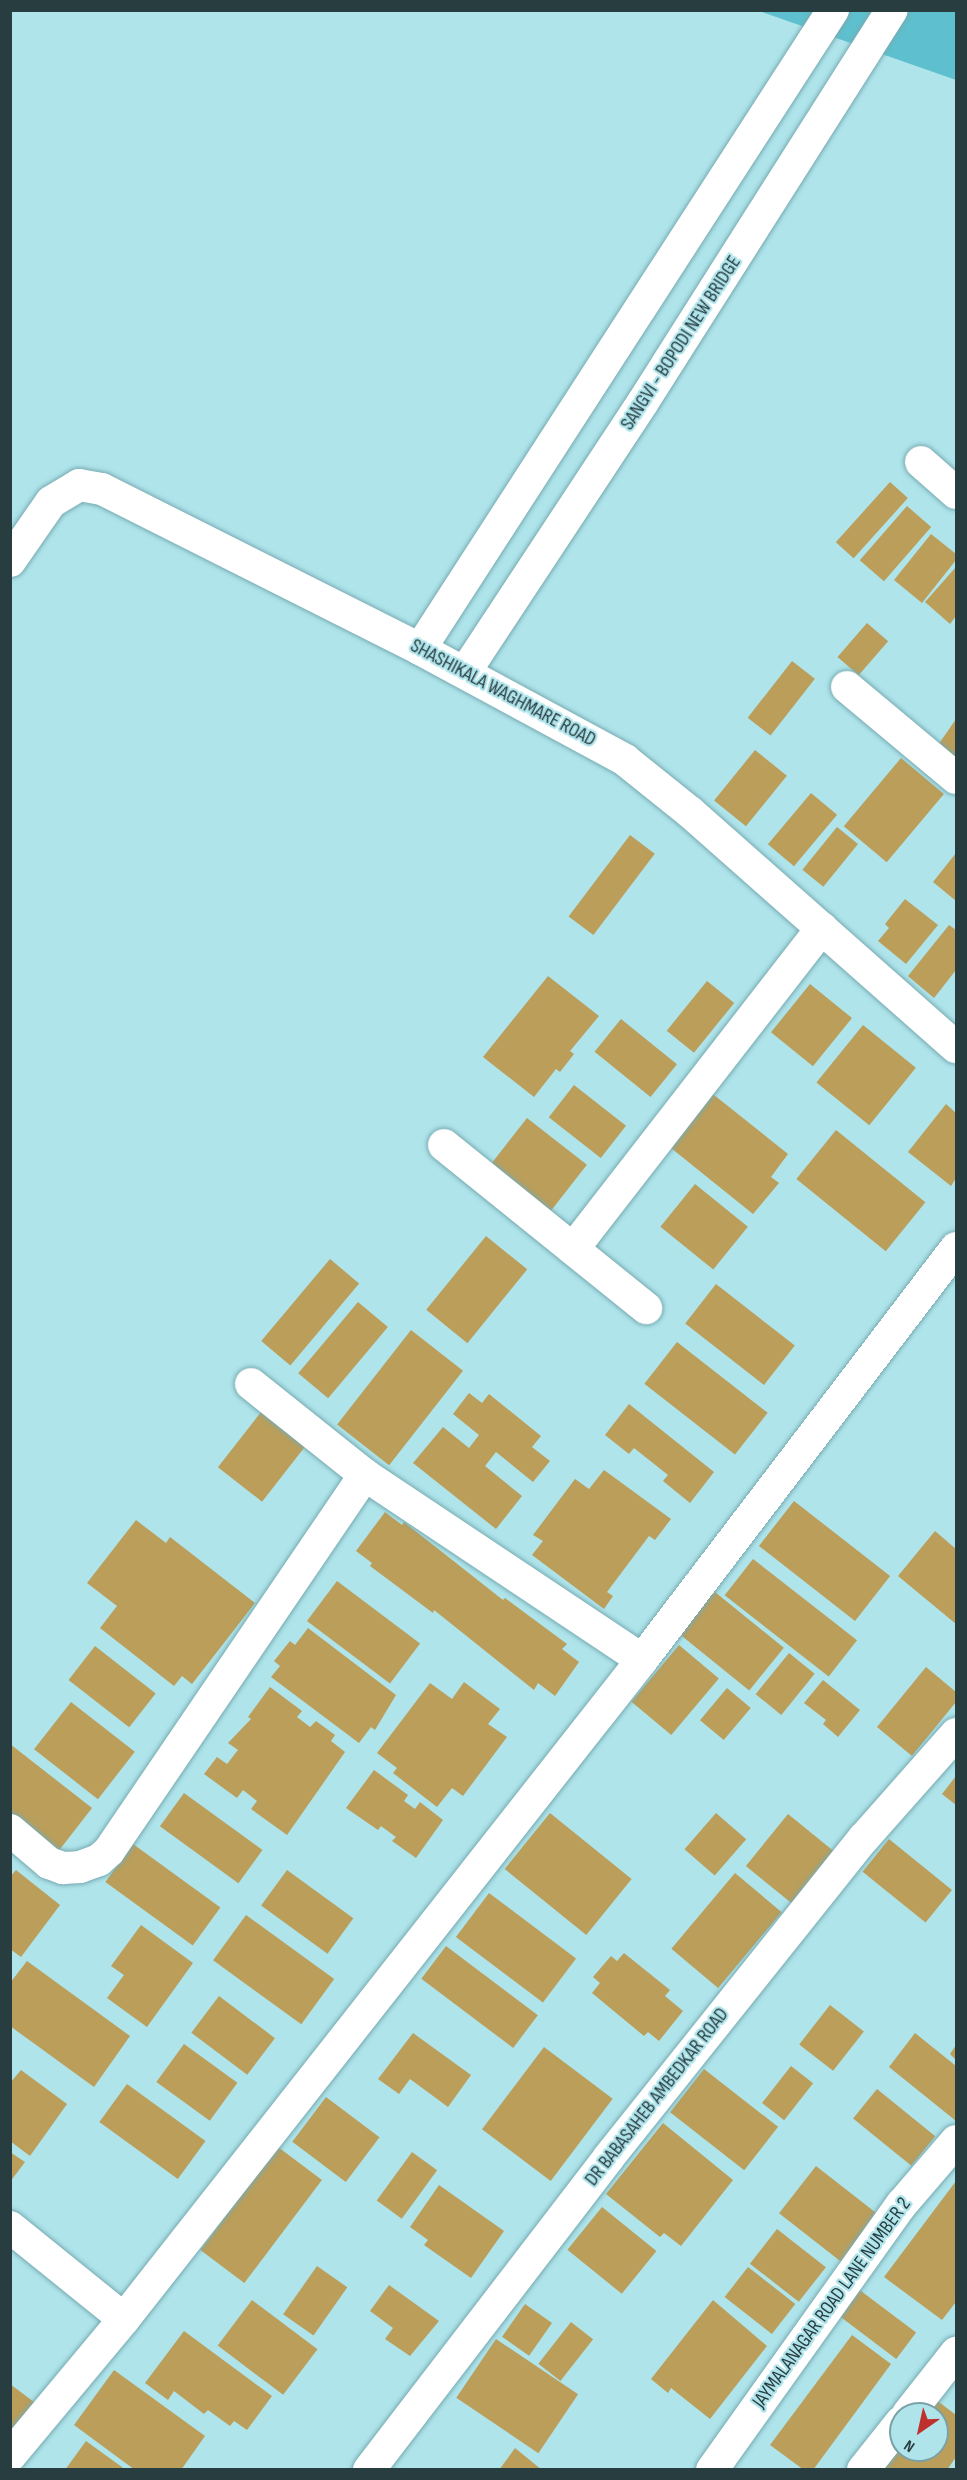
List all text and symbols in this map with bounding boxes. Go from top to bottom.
street label: SANGVI - BOPODI NEW BRIDGE [616,251,746,435]
street label: SHASHIKALA WAGHMARE ROAD [406,634,600,752]
street label: DR BABASAHEB AMBEDKAR ROAD [580,2003,734,2191]
street label: JAYMALANAGAR ROAD LANE NUMBER 2 [748,2193,916,2413]
north arrow [889,2402,949,2462]
text: N [901,2435,919,2456]

